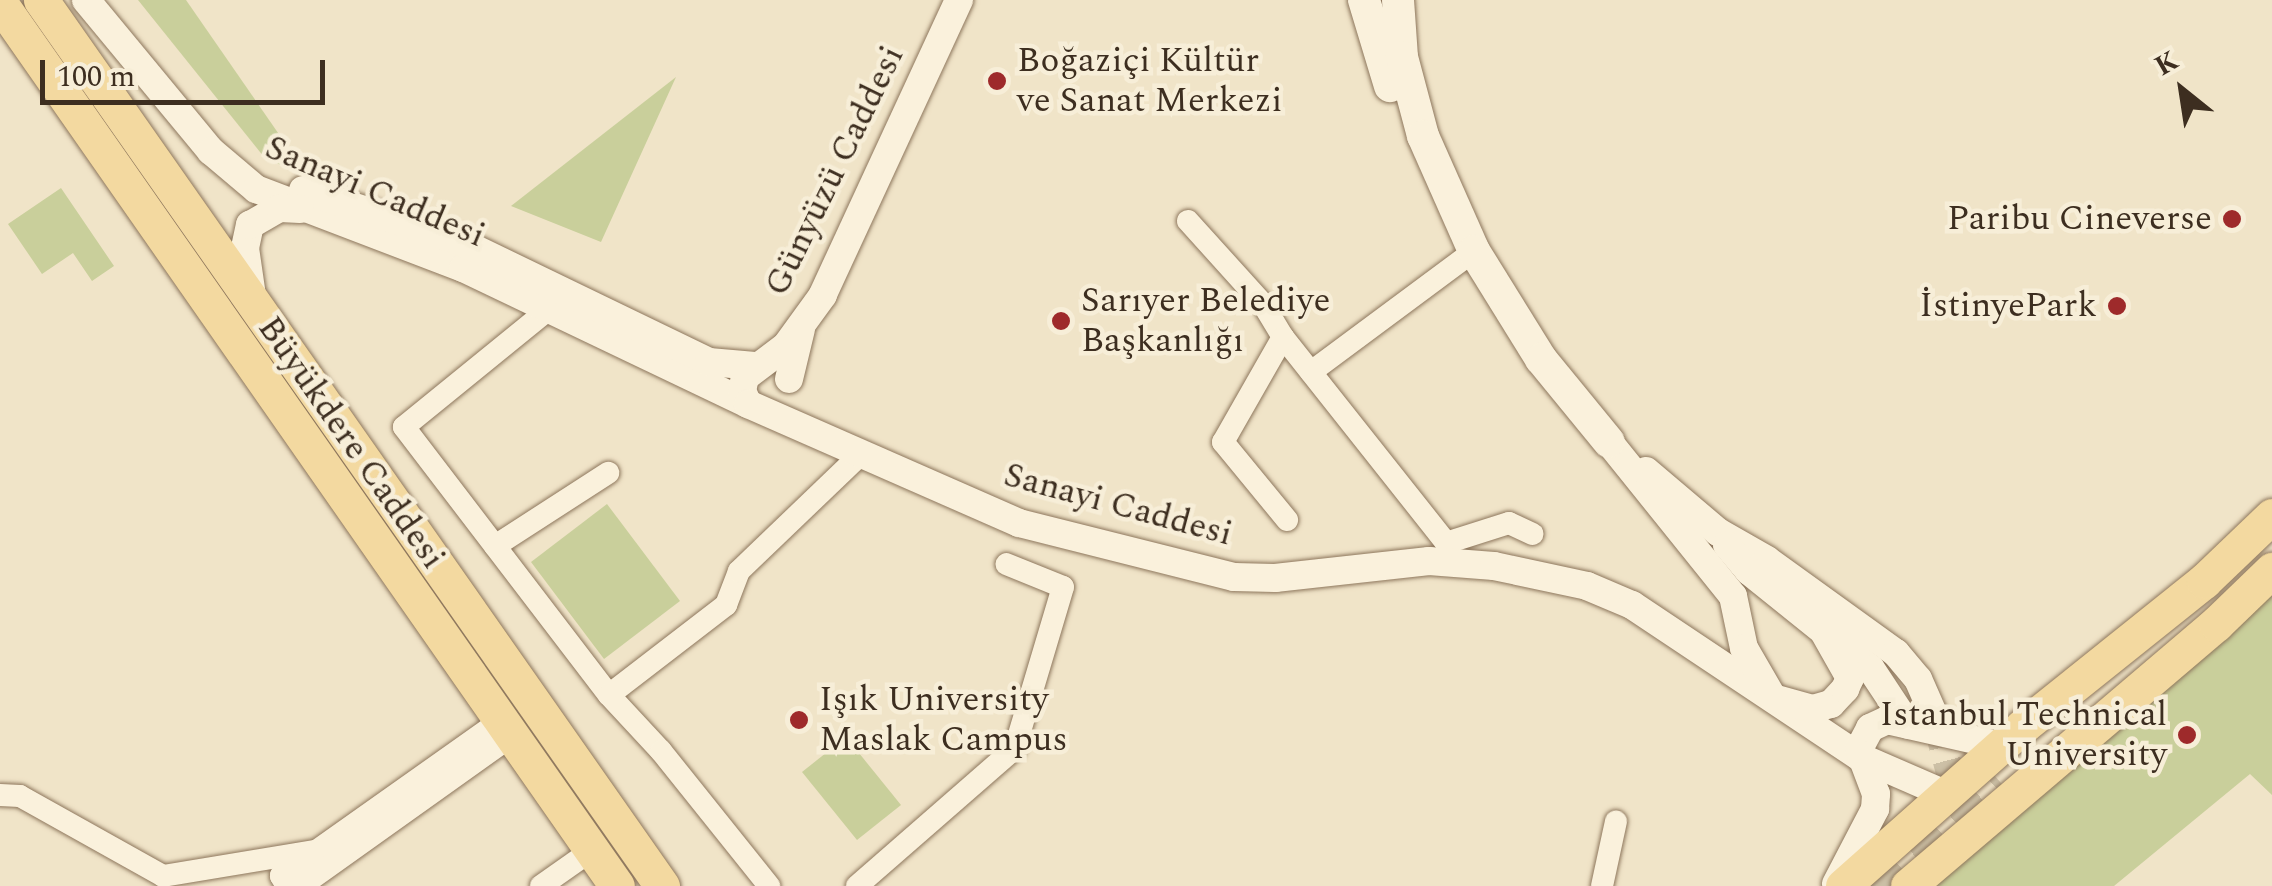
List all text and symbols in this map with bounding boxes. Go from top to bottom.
street label: Günyüzü Caddesi [756,39,914,303]
scale bar [45,40,330,102]
place label: Boğaziçi Kültür ve Sanat Merkezi [1017,40,1282,122]
north arrow [2132,40,2232,140]
text: K [2147,40,2187,88]
text: 100 m [57,54,135,100]
marker: Boğaziçi Kültür ve Sanat Merkezi [986,70,1008,92]
street label: Sanayi Caddesi [259,127,491,257]
place label: Paribu Cineverse [1947,198,2212,240]
marker: Paribu Cineverse [2221,208,2243,230]
place label: Sarıyer Belediye Başkanlığı [1081,280,1330,362]
place label: İstinyePark [1919,285,2097,327]
marker: İstinyePark [2106,295,2128,317]
street label: Büyükdere Caddesi [248,309,454,577]
marker: Sarıyer Belediye Başkanlığı [1050,310,1072,332]
street label: Sanayi Caddesi [999,454,1237,556]
place label: Işık University Maslak Campus [819,679,1068,761]
place label: Istanbul Technical University [1880,694,2167,776]
marker: Işık University Maslak Campus [788,709,810,731]
marker: Istanbul Technical University [2176,724,2198,746]

